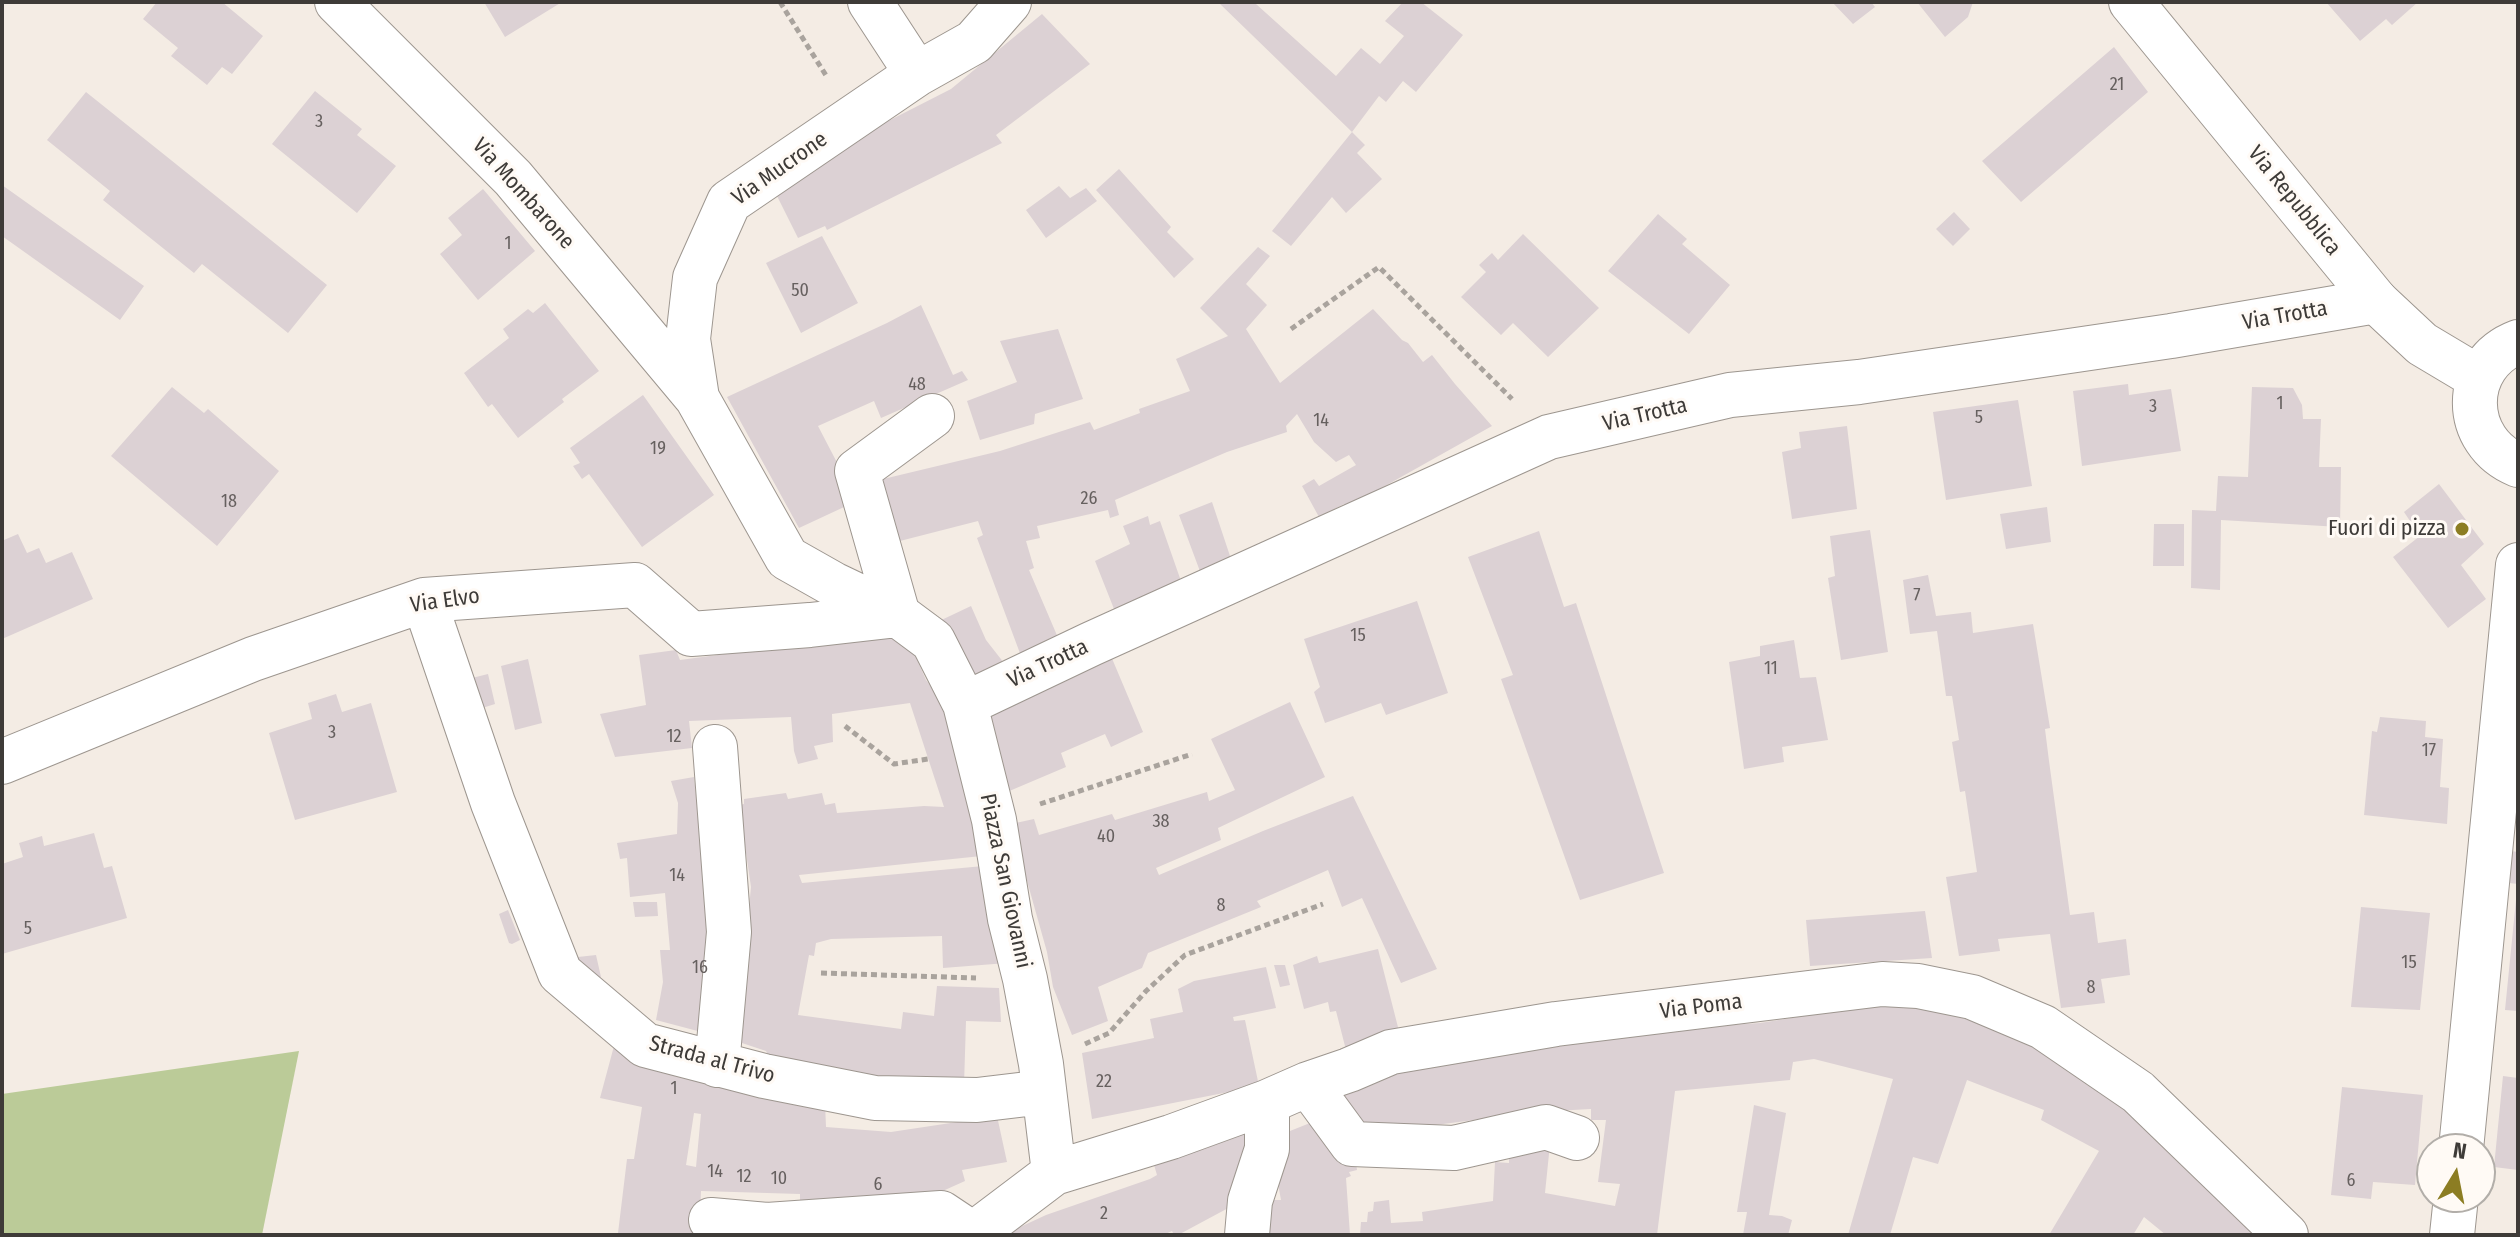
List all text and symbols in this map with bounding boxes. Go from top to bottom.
house number: 21 [2110,74,2124,96]
house number: 3 [315,111,323,133]
street label: Via Mucrone [727,127,833,211]
street label: Via Mombarone [466,133,580,255]
street label: Via Repubblica [2242,141,2346,261]
house number: 1 [504,233,512,255]
house number: 50 [791,280,809,302]
street label: Via Trotta [2240,296,2330,336]
house number: 48 [908,374,926,396]
street label: Via Trotta [1600,392,1690,438]
house number: 1 [2276,393,2284,415]
house number: 3 [2149,396,2157,418]
house number: 5 [1975,407,1983,429]
house number: 14 [1313,410,1329,432]
house number: 19 [650,438,666,460]
house number: 26 [1081,488,1097,510]
house number: 18 [221,491,237,513]
place label: Fuori di pizza [2328,516,2446,542]
marker: Fuori di pizza [2453,520,2471,538]
street label: Via Elvo [409,583,481,619]
house number: 7 [1913,585,1921,607]
house number: 15 [1350,625,1366,647]
street label: Via Trotta [1004,634,1092,694]
house number: 11 [1764,658,1778,680]
house number: 3 [328,722,336,744]
house number: 12 [667,726,681,748]
house number: 17 [2422,740,2436,762]
street label: Piazza San Giovanni [974,791,1036,971]
house number: 38 [1152,811,1170,833]
house number: 40 [1097,826,1115,848]
house number: 14 [669,865,685,887]
house number: 8 [1217,895,1225,917]
house number: 5 [24,918,32,940]
house number: 15 [2401,952,2417,974]
house number: 16 [692,957,708,979]
house number: 8 [2087,977,2095,999]
street label: Via Poma [1658,989,1744,1025]
street label: Strada al Trivo [646,1031,778,1089]
house number: 22 [1096,1071,1112,1093]
house number: 1 [670,1078,678,1100]
north arrow [2416,1133,2496,1213]
text: N [2451,1136,2469,1165]
house number: 14 [707,1161,723,1183]
house number: 12 [737,1166,751,1188]
house number: 10 [771,1168,787,1190]
house number: 6 [2347,1170,2355,1192]
house number: 6 [874,1174,882,1196]
house number: 2 [1100,1203,1108,1225]

